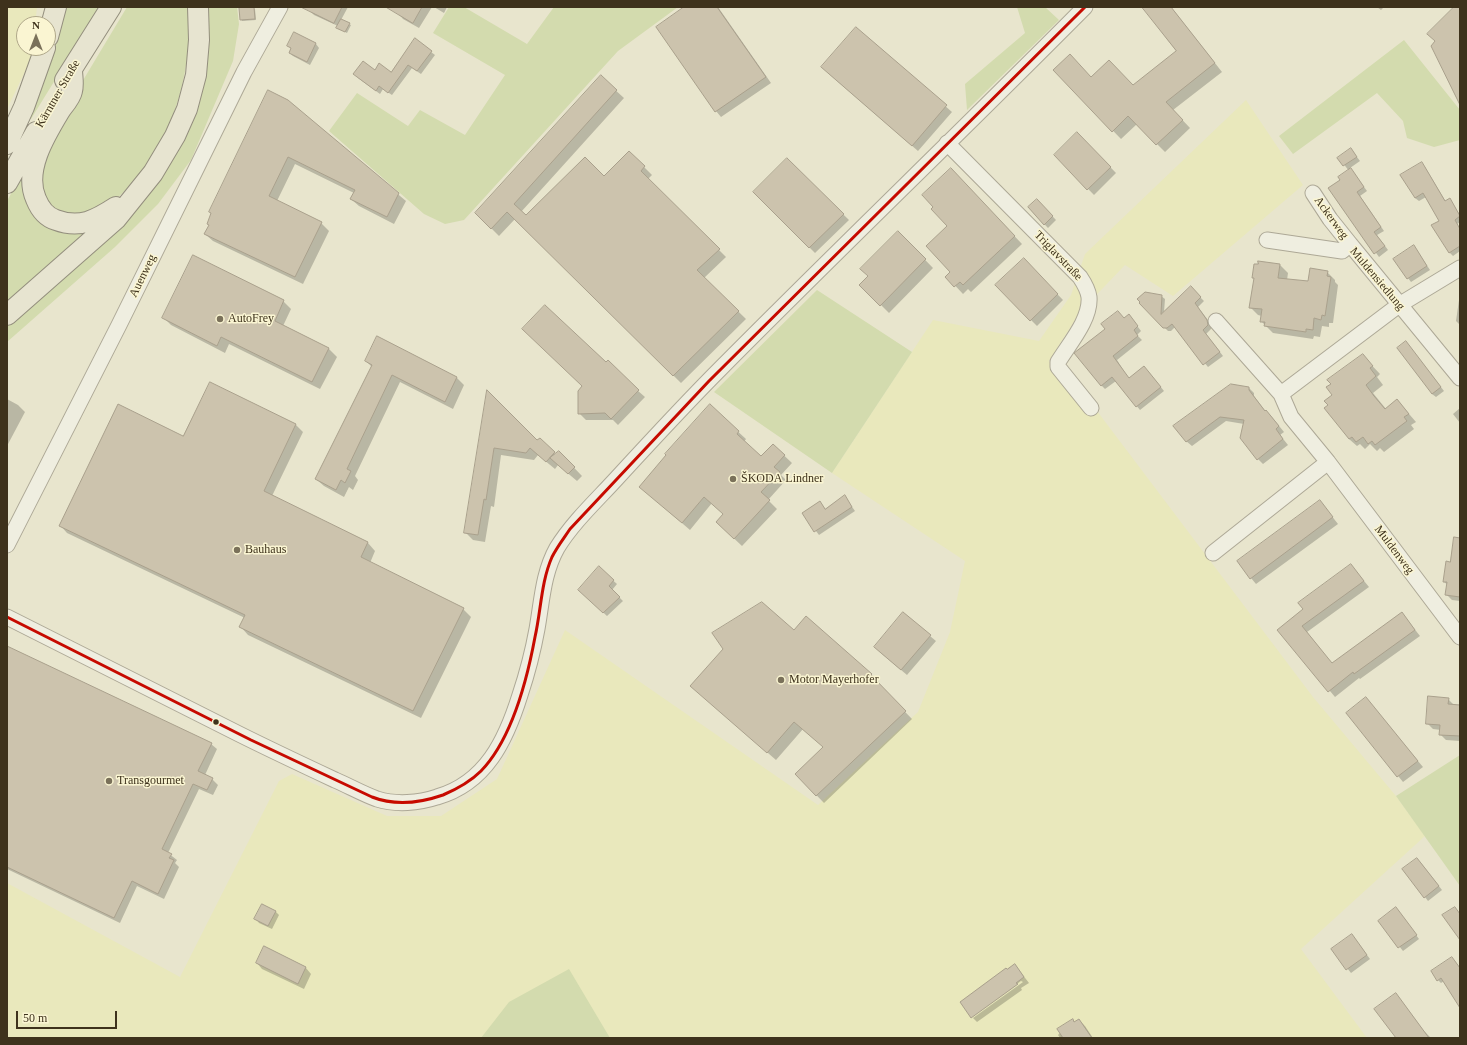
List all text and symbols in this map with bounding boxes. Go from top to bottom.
north arrow [16,16,56,56]
text: N [32,19,40,31]
street label: Kärntner Straße [33,57,83,131]
street label: Ackerweg [1311,194,1351,242]
street label: Triglavstraße [1031,228,1085,284]
street label: Muldensiedlung [1346,244,1408,314]
street label: Auenweg [126,252,160,300]
place label: AutoFrey [228,312,274,326]
marker: AutoFrey [215,314,225,324]
place label: ŠKODA Lindner [741,472,823,486]
marker: ŠKODA Lindner [728,474,738,484]
street label: Muldenweg [1371,523,1417,577]
place label: Bauhaus [245,543,286,557]
marker: Bauhaus [232,545,242,555]
place label: Motor Mayerhofer [789,673,879,687]
marker: Motor Mayerhofer [776,675,786,685]
unlabelled marker [211,717,221,727]
place label: Transgourmet [117,774,184,788]
marker: Transgourmet [104,776,114,786]
scale bar [18,1003,119,1029]
text: 50 m [23,1011,47,1025]

